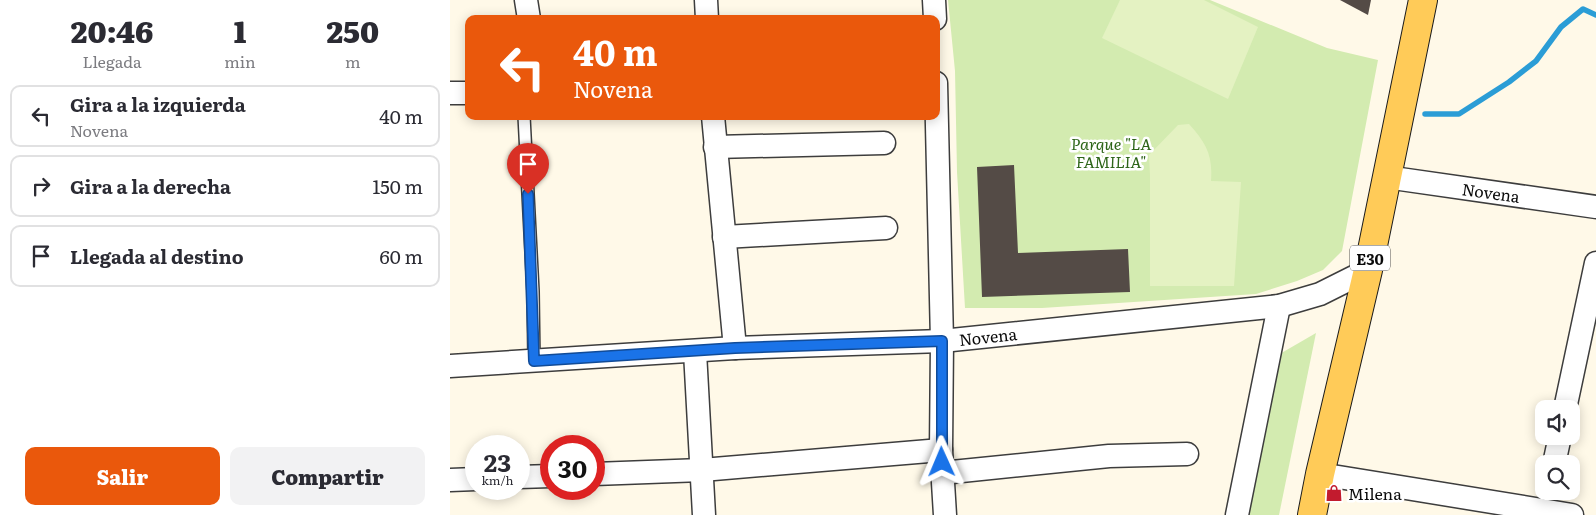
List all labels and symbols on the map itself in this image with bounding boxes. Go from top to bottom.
park label: Parque "LA FAMILIA" [1071,131,1152,173]
pin [507,143,549,194]
street label: Novena [1461,176,1522,208]
road number: E30 [1350,246,1390,270]
street label: Novena [958,321,1019,351]
speed limit sign: 30 [540,435,605,500]
position arrow [915,435,967,487]
place label: Milena [1348,481,1402,505]
shop icon: Milena [1324,483,1344,503]

